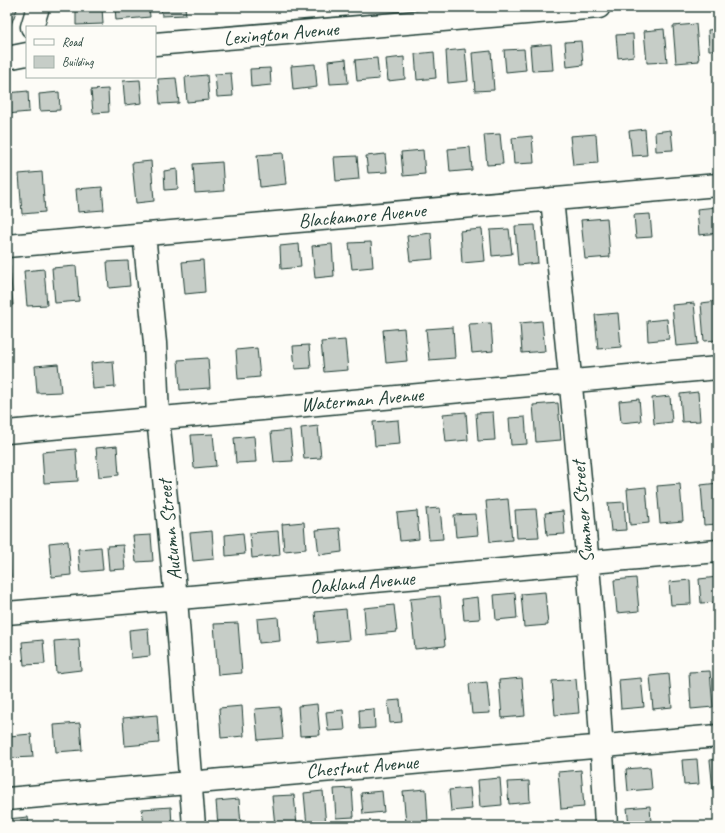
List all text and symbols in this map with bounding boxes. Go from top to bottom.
street label: Lexington Avenue [223,16,341,51]
legend [26,26,156,78]
text: Road [62,34,84,50]
text: Building [62,54,94,70]
street label: Blackamore Avenue [297,197,428,234]
street label: Waterman Avenue [300,382,426,417]
street label: Summer Street [565,457,599,564]
street label: Autumn Street [151,475,187,581]
street label: Oakland Avenue [309,565,417,600]
street label: Chestnut Avenue [305,749,421,784]

